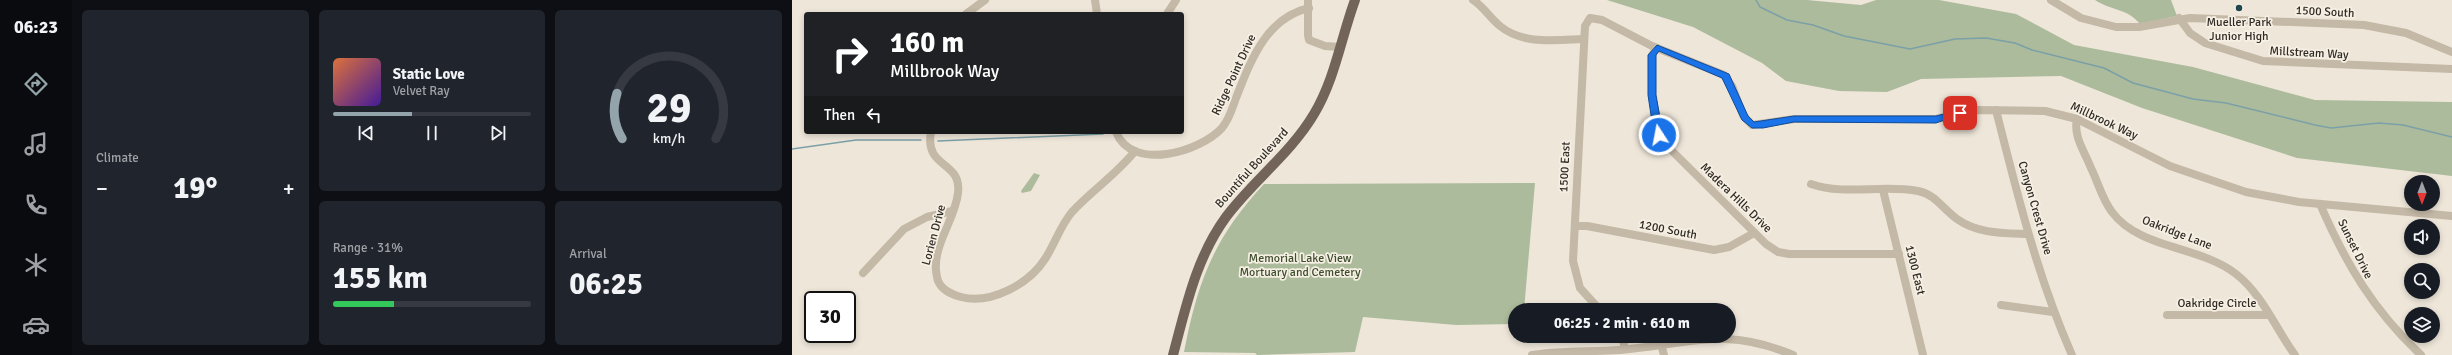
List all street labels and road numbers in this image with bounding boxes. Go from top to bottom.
street label: 1500 South [2295,3,2355,21]
street label: Ridge Point Drive [1209,32,1259,118]
street label: Millstream Way [2269,43,2349,63]
street label: Millbrook Way [2068,99,2141,143]
street label: Bountiful Boulevard [1212,125,1292,211]
street label: 1500 East [1556,141,1574,193]
street label: Canyon Crest Drive [2014,159,2056,257]
street label: Madera Hills Drive [1697,160,1775,236]
street label: Lorien Drive [919,203,949,267]
street label: Oakridge Lane [2140,213,2214,253]
street label: 1200 South [1638,217,1698,243]
street label: Sunset Drive [2334,217,2376,281]
street label: 1300 East [1902,244,1928,296]
street label: Oakridge Circle [2178,296,2256,311]

